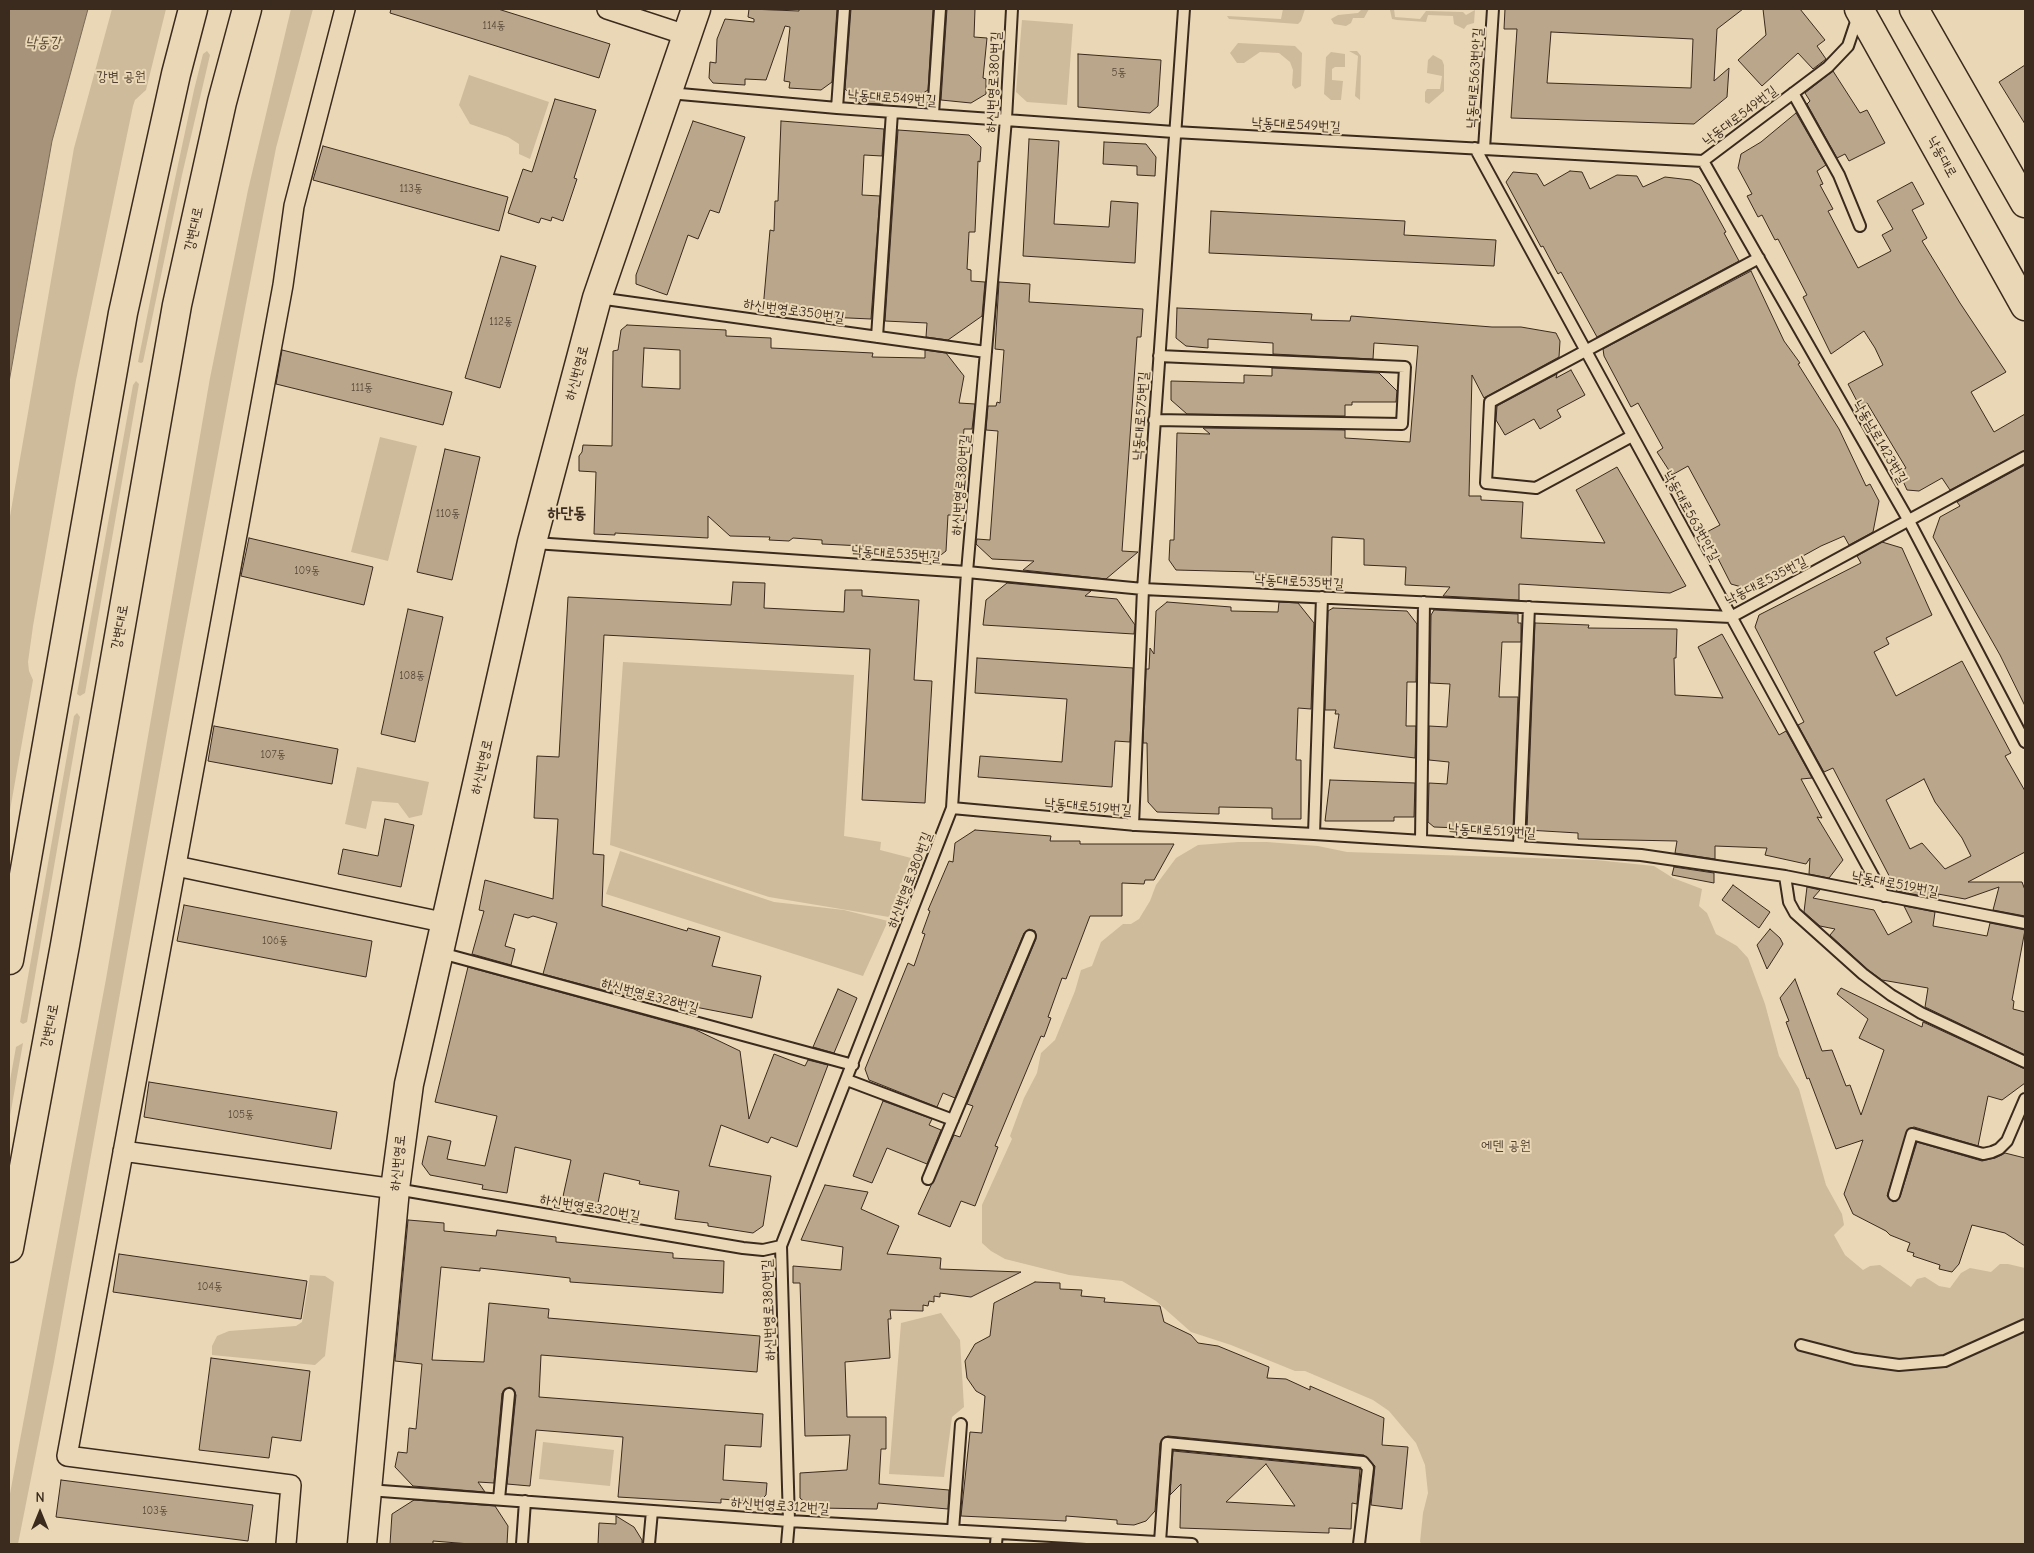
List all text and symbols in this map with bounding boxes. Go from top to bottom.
house number: 114동 [483,19,505,33]
street label: 낙동대로563번안길 [1463,27,1487,129]
street label: 하신번영로380번길 [983,31,1005,133]
water label: 낙동강 [25,34,61,52]
house number: 5동 [1112,66,1126,80]
park label: 강변 공원 [96,69,146,85]
street label: 낙동대로549번길 [1699,82,1781,150]
street label: 낙동대로549번길 [847,87,937,109]
street label: 낙동대로549번길 [1251,114,1341,136]
street label: 낙동대로 [1924,133,1960,181]
house number: 113동 [399,182,423,196]
street label: 강변대로 [181,205,207,253]
street label: 하신번영로350번길 [742,296,846,326]
house number: 112동 [489,315,513,329]
street label: 하신번영로 [562,344,592,402]
street label: 낙동대로575번길 [1130,371,1152,461]
house number: 111동 [351,381,373,395]
street label: 낙동남로1423번길 [1849,397,1911,487]
street label: 하신번영로380번길 [948,434,974,536]
street label: 낙동대로563번안길 [1659,468,1723,564]
district label: 하단동 [548,503,586,523]
house number: 110동 [436,507,460,521]
street label: 낙동대로535번길 [851,542,941,566]
street label: 낙동대로535번길 [1722,553,1810,609]
house number: 109동 [294,564,320,578]
street label: 낙동대로535번길 [1254,571,1344,593]
street label: 강변대로 [108,603,132,651]
house number: 108동 [399,669,425,683]
street label: 하신번영로 [467,738,497,796]
house number: 107동 [260,748,286,762]
street label: 낙동대로519번길 [1043,795,1133,819]
street label: 낙동대로519번길 [1448,820,1536,842]
street label: 하신번영로380번길 [884,830,936,930]
street label: 낙동대로519번길 [1850,867,1940,901]
house number: 106동 [262,934,288,948]
street label: 하신번영로328번길 [599,975,701,1017]
street label: 강변대로 [37,1002,63,1050]
house number: 105동 [228,1108,254,1122]
street label: 하신번영로 [387,1134,409,1192]
park label: 에덴 공원 [1481,1138,1531,1154]
street label: 하신번영로320번길 [538,1191,642,1225]
street label: 하신번영로380번길 [759,1259,779,1361]
house number: 104동 [197,1280,223,1294]
north arrow [15,1488,65,1538]
text: N [35,1489,45,1506]
street label: 하신번영로312번길 [730,1494,830,1518]
house number: 103동 [142,1504,168,1518]

